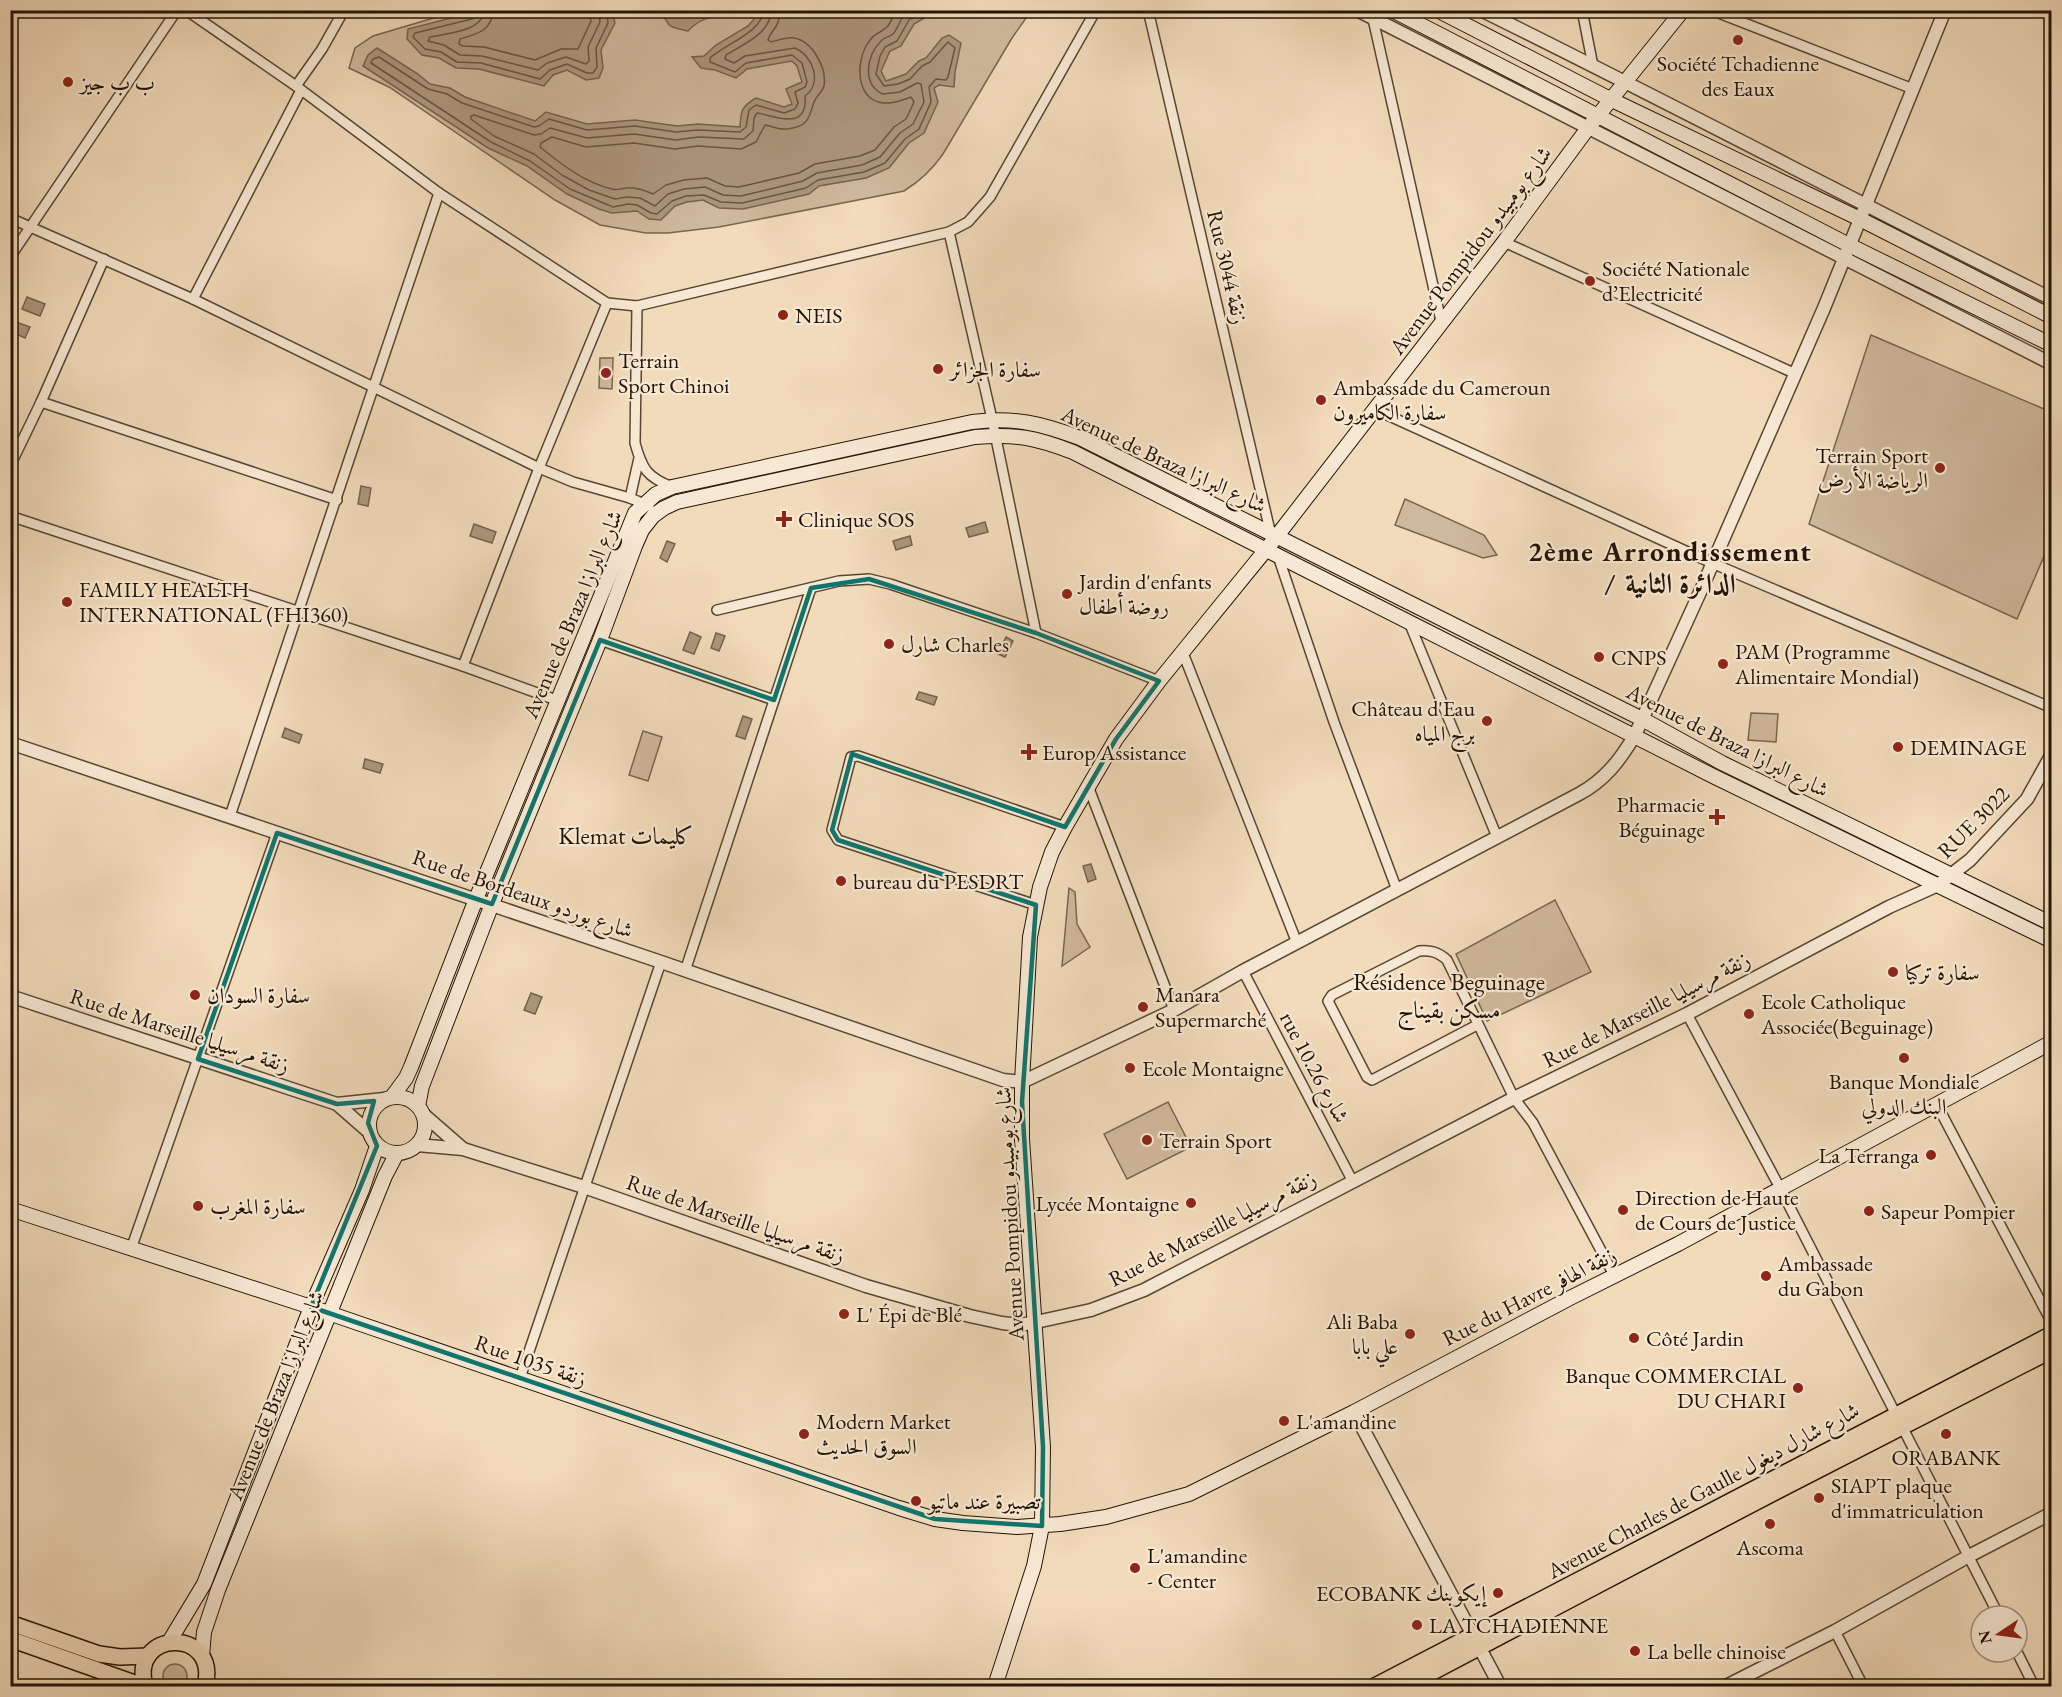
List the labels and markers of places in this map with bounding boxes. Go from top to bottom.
marker: Société Tchadienne des Eaux [1731,33,1745,47]
place label: Société Tchadienne des Eaux [1657,49,1820,103]
place label: ب ب جيز [78,68,155,97]
marker: ب ب جيز [61,75,75,89]
place label: Société Nationale d’Electricité [1602,254,1750,308]
marker: Société Nationale d’Electricité [1583,274,1597,288]
place label: NEIS [795,301,843,330]
marker: NEIS [776,308,790,322]
place label: Terrain Sport Chinoi [618,346,729,400]
place label: سفارة الجزائر [948,355,1041,384]
marker: سفارة الجزائر [931,362,945,376]
marker: Terrain Sport Chinoi [599,366,613,380]
place label: Ambassade du Cameroun سفارة الكاميرون [1332,373,1551,427]
marker: Ambassade du Cameroun سفارة الكاميرون [1314,393,1328,407]
place label: Terrain Sport الرياضة الأرض [1815,441,1928,495]
marker: Terrain Sport الرياضة الأرض [1933,461,1947,475]
place label: Clinique SOS [798,505,915,534]
marker: Clinique SOS [775,510,793,528]
place label: Jardin d'enfants روضة أطفال [1077,567,1212,621]
place label: FAMILY HEALTH INTERNATIONAL (FHI360) [79,575,348,629]
marker: Jardin d'enfants روضة أطفال [1060,587,1074,601]
marker: FAMILY HEALTH INTERNATIONAL (FHI360) [60,595,74,609]
place label: شارل Charles [901,630,1009,659]
marker: شارل Charles [882,637,896,651]
place label: PAM (Programme Alimentaire Mondial) [1734,637,1919,691]
place label: CNPS [1611,643,1666,672]
marker: CNPS [1592,650,1606,664]
marker: PAM (Programme Alimentaire Mondial) [1716,657,1730,671]
place label: Château d'Eau برج المياه [1351,694,1475,753]
marker: Château d'Eau برج المياه [1480,714,1494,728]
place label: DEMINAGE [1910,733,2027,762]
place label: Europ Assistance [1042,738,1187,767]
marker: DEMINAGE [1891,740,1905,754]
marker: Europ Assistance [1020,743,1038,761]
place label: Pharmacie Béguinage [1617,790,1705,844]
marker: Pharmacie Béguinage [1710,810,1724,824]
place label: bureau du PESDRT [853,867,1024,896]
marker: bureau du PESDRT [834,874,848,888]
place label: سفارة تركيا [1905,958,1980,987]
marker: سفارة تركيا [1886,965,1900,979]
place label: Manara Supermarché [1155,980,1267,1034]
place label: سفارة السودان [207,981,310,1010]
place label: Ecole Catholique Associée(Beguinage) [1760,987,1933,1041]
marker: سفارة السودان [188,988,202,1002]
marker: Manara Supermarché [1136,1000,1150,1014]
marker: Ecole Catholique Associée(Beguinage) [1742,1007,1756,1021]
marker: Banque Mondiale البنك الدولي [1897,1051,1911,1065]
place label: Ecole Montaigne [1142,1054,1284,1083]
marker: Ecole Montaigne [1123,1061,1137,1075]
place label: Banque Mondiale البنك الدولي [1829,1067,1980,1125]
place label: Terrain Sport [1159,1126,1272,1155]
marker: Terrain Sport [1140,1133,1154,1147]
place label: La Terranga [1819,1141,1919,1170]
marker: La Terranga [1924,1148,1938,1162]
place label: Direction de Haute de Cours de Justice [1635,1183,1799,1237]
place label: Lycée Montaigne [1036,1189,1179,1218]
place label: سفارة المغرب [210,1192,306,1221]
marker: Lycée Montaigne [1184,1196,1198,1210]
place label: Sapeur Pompier [1881,1197,2016,1226]
marker: سفارة المغرب [191,1199,205,1213]
marker: Direction de Haute de Cours de Justice [1616,1203,1630,1217]
marker: Sapeur Pompier [1862,1204,1876,1218]
place label: Ambassade du Gabon [1777,1249,1873,1303]
marker: Ambassade du Gabon [1759,1269,1773,1283]
place label: L' Épi de Blé [856,1300,963,1329]
marker: L' Épi de Blé [837,1307,851,1321]
place label: Ali Baba علي بابا [1325,1307,1398,1368]
place label: Côté Jardin [1646,1324,1745,1353]
marker: Ali Baba علي بابا [1403,1327,1417,1341]
marker: Côté Jardin [1627,1331,1641,1345]
place label: Banque COMMERCIAL DU CHARI [1565,1361,1787,1415]
marker: Banque COMMERCIAL DU CHARI [1791,1381,1805,1395]
place label: Modern Market السوق الحديث [816,1407,951,1461]
place label: L'amandine [1296,1407,1397,1436]
marker: L'amandine [1277,1414,1291,1428]
marker: Modern Market السوق الحديث [797,1427,811,1441]
marker: ORABANK [1939,1427,1953,1441]
place label: ORABANK [1891,1443,2002,1472]
place label: SIAPT plaque d'immatriculation [1831,1471,1984,1525]
place label: تصبيرة عند ماتيو [926,1487,1041,1516]
marker: SIAPT plaque d'immatriculation [1812,1491,1826,1505]
marker: تصبيرة عند ماتيو [909,1494,923,1508]
marker: Ascoma [1763,1517,1777,1531]
place label: Ascoma [1735,1533,1804,1562]
place label: L'amandine - Center [1147,1541,1248,1595]
marker: L'amandine - Center [1128,1561,1142,1575]
place label: ECOBANK إيكوبنك [1316,1579,1487,1608]
marker: ECOBANK إيكوبنك [1491,1586,1505,1600]
place label: LA TCHADIENNE [1429,1611,1608,1640]
marker: LA TCHADIENNE [1410,1618,1424,1632]
place label: La belle chinoise [1647,1637,1786,1666]
marker: La belle chinoise [1628,1644,1642,1658]

